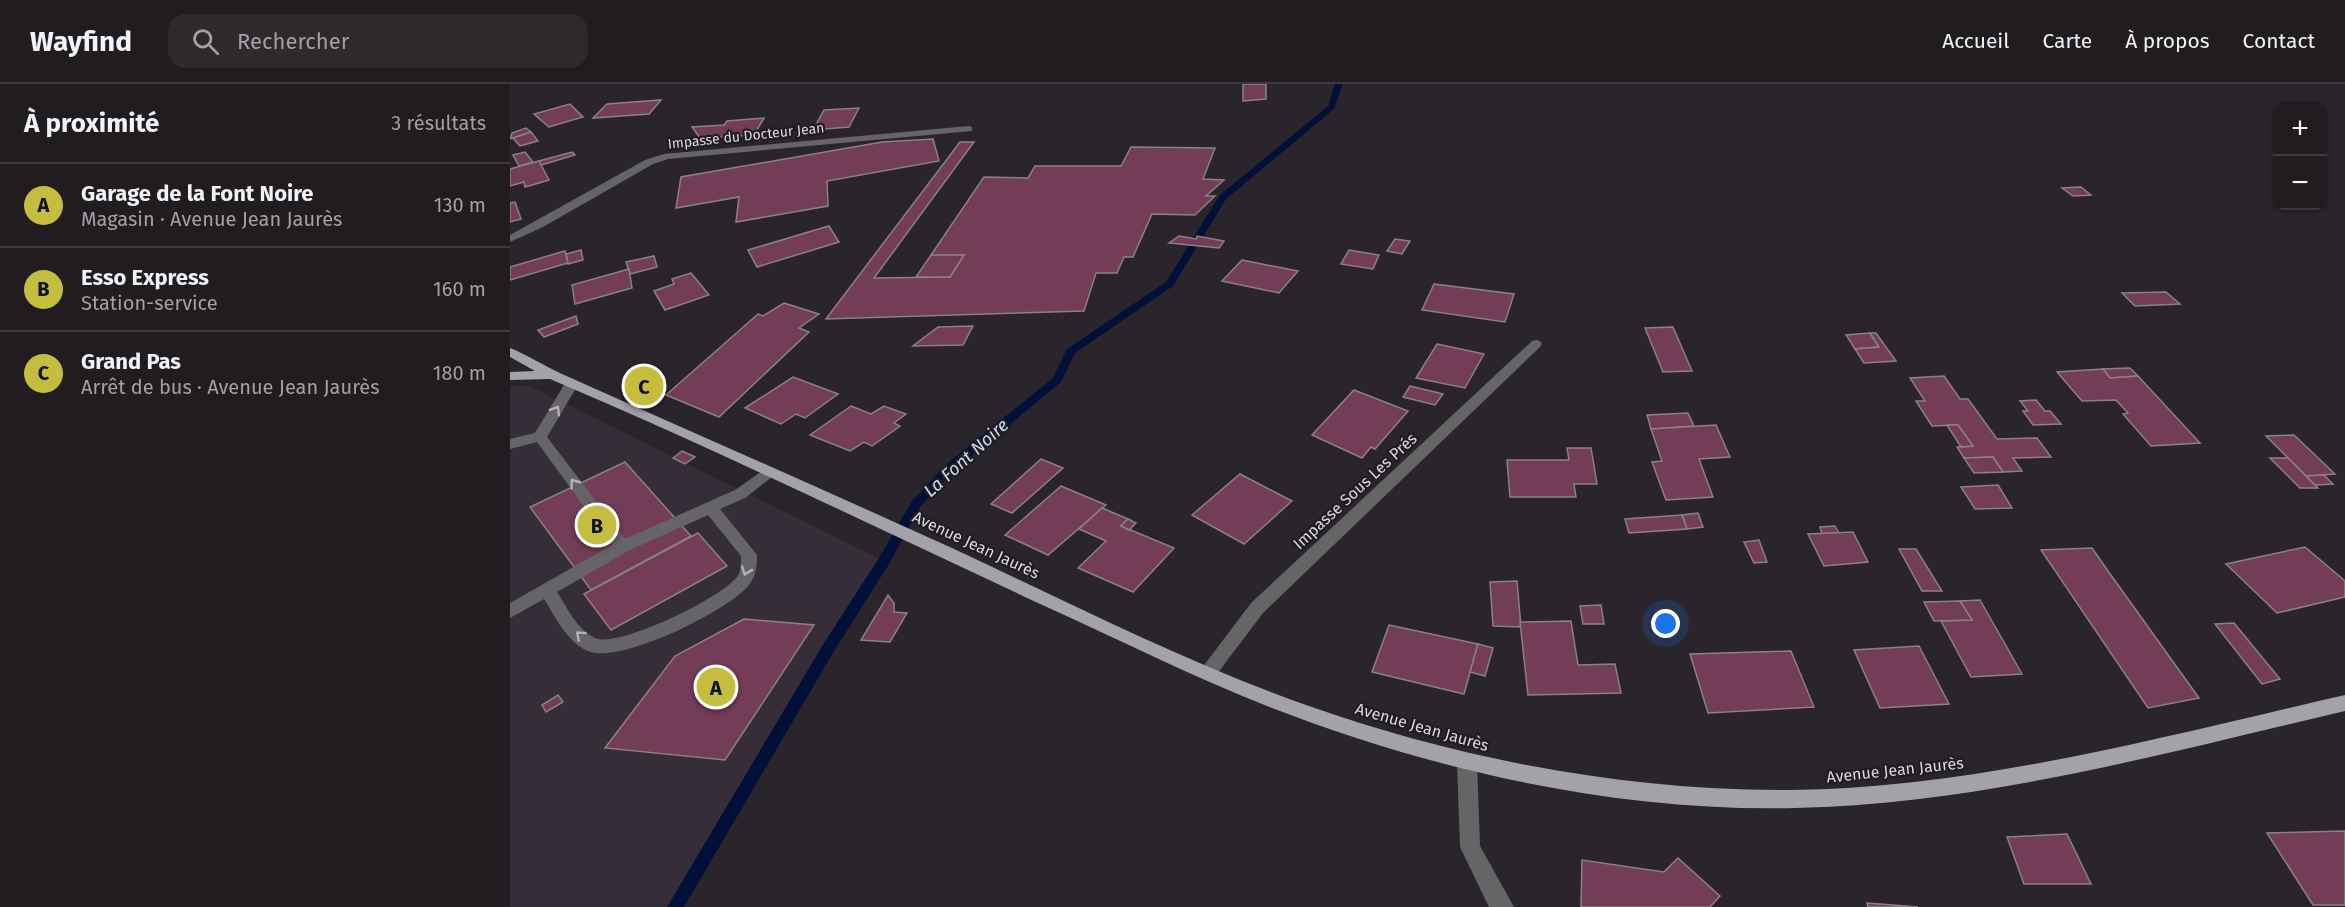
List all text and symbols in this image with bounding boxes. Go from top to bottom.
search box [168,14,588,68]
text: Wayfind [30,25,132,58]
icon: search [189,25,222,58]
text: Rechercher [237,28,349,55]
text: Accueil [1942,28,2009,54]
text: Carte [2042,28,2092,54]
text: À propos [2125,28,2210,54]
text: Contact [2243,28,2315,54]
map controls [2273,102,2327,210]
button: + [2273,102,2327,156]
text: À proximité [24,108,159,139]
text: 3 résultats [391,111,486,135]
street label: Impasse du Docteur Jean [667,119,825,153]
button: − [2273,156,2327,210]
text: Garage de la Font Noire [81,180,314,207]
text: A [38,193,49,217]
text: 130 m [434,193,486,217]
text: Magasin · Avenue Jean Jaurès [81,207,342,231]
text: Esso Express [81,264,209,291]
text: B [37,277,50,301]
text: 160 m [433,277,486,301]
text: Station-service [81,291,218,315]
text: Grand Pas [81,348,181,375]
text: C [38,361,49,385]
text: 180 m [433,361,486,385]
pin: C [624,364,664,408]
text: Arrêt de bus · Avenue Jean Jaurès [81,375,380,399]
one-way arrow [548,406,560,416]
water label: La Font Noire [919,414,1013,502]
street label: Impasse Sous Les Prés [1289,429,1421,553]
one-way arrow [571,479,582,490]
pin: B [578,502,616,548]
street label: Avenue Jean Jaurès [909,507,1043,583]
one-way arrow [741,566,753,576]
your location [1651,609,1680,638]
one-way arrow [577,631,587,642]
pin: A [696,664,736,710]
street label: Avenue Jean Jaurès [1353,699,1491,755]
street label: Avenue Jean Jaurès [1825,753,1965,787]

